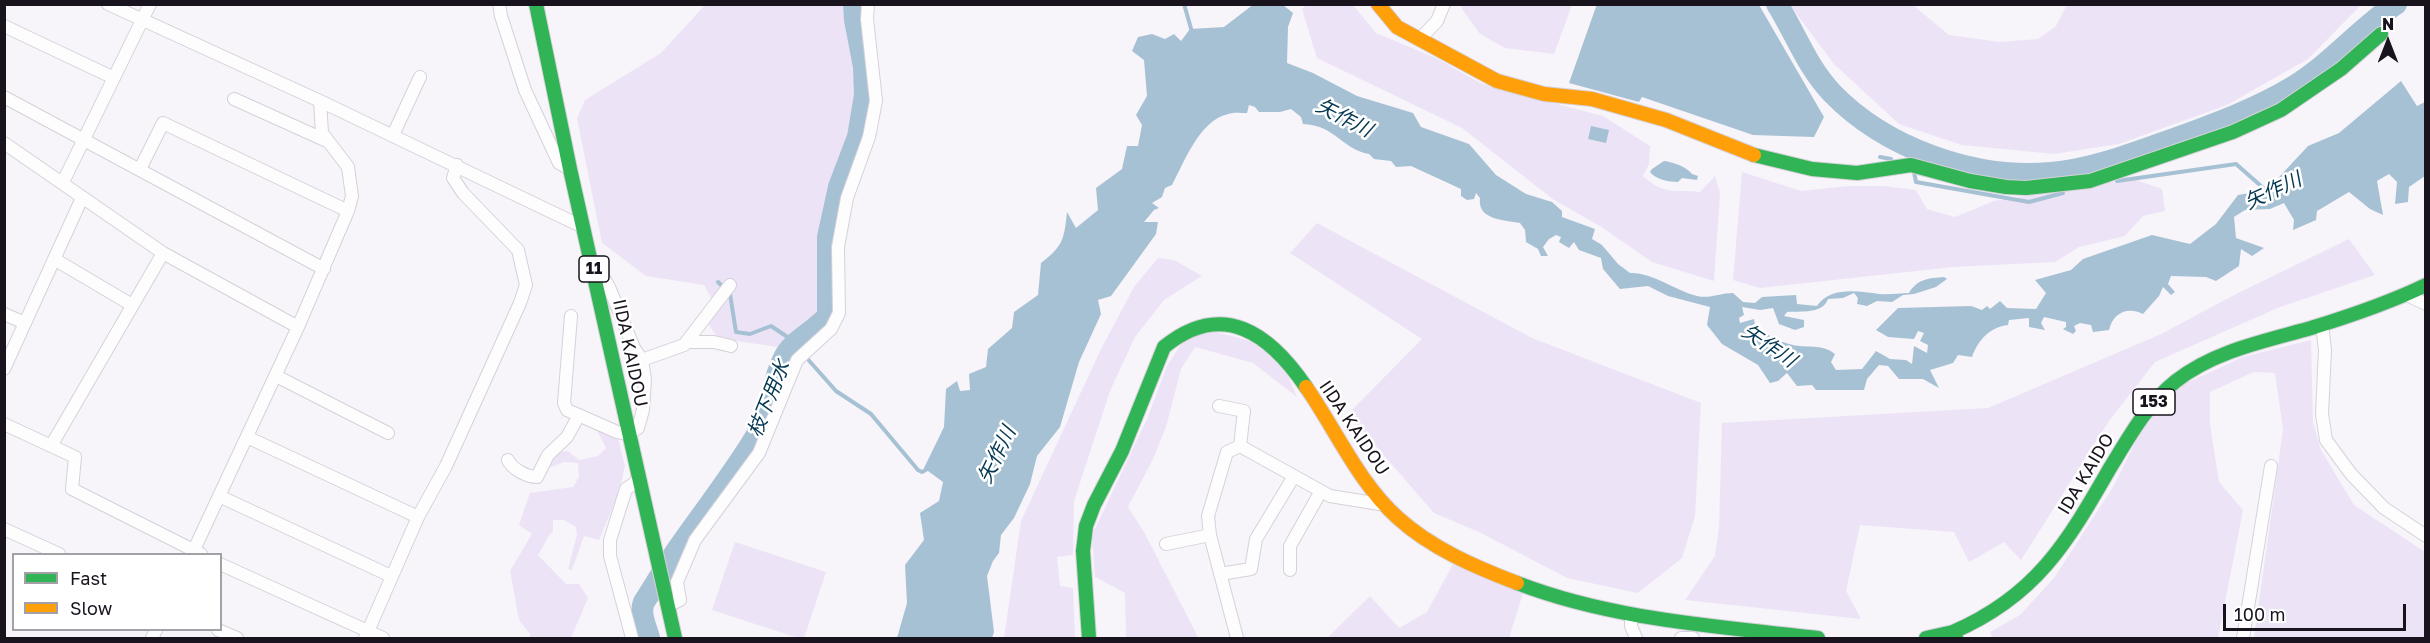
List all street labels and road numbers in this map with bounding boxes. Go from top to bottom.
road number: 11 [579,256,609,282]
street label: IIDA KAIDOU [608,297,652,409]
street label: IIDA KAIDOU [1314,377,1394,479]
road number: 153 [2133,389,2175,415]
street label: IDA KAIDO [2053,429,2119,519]

